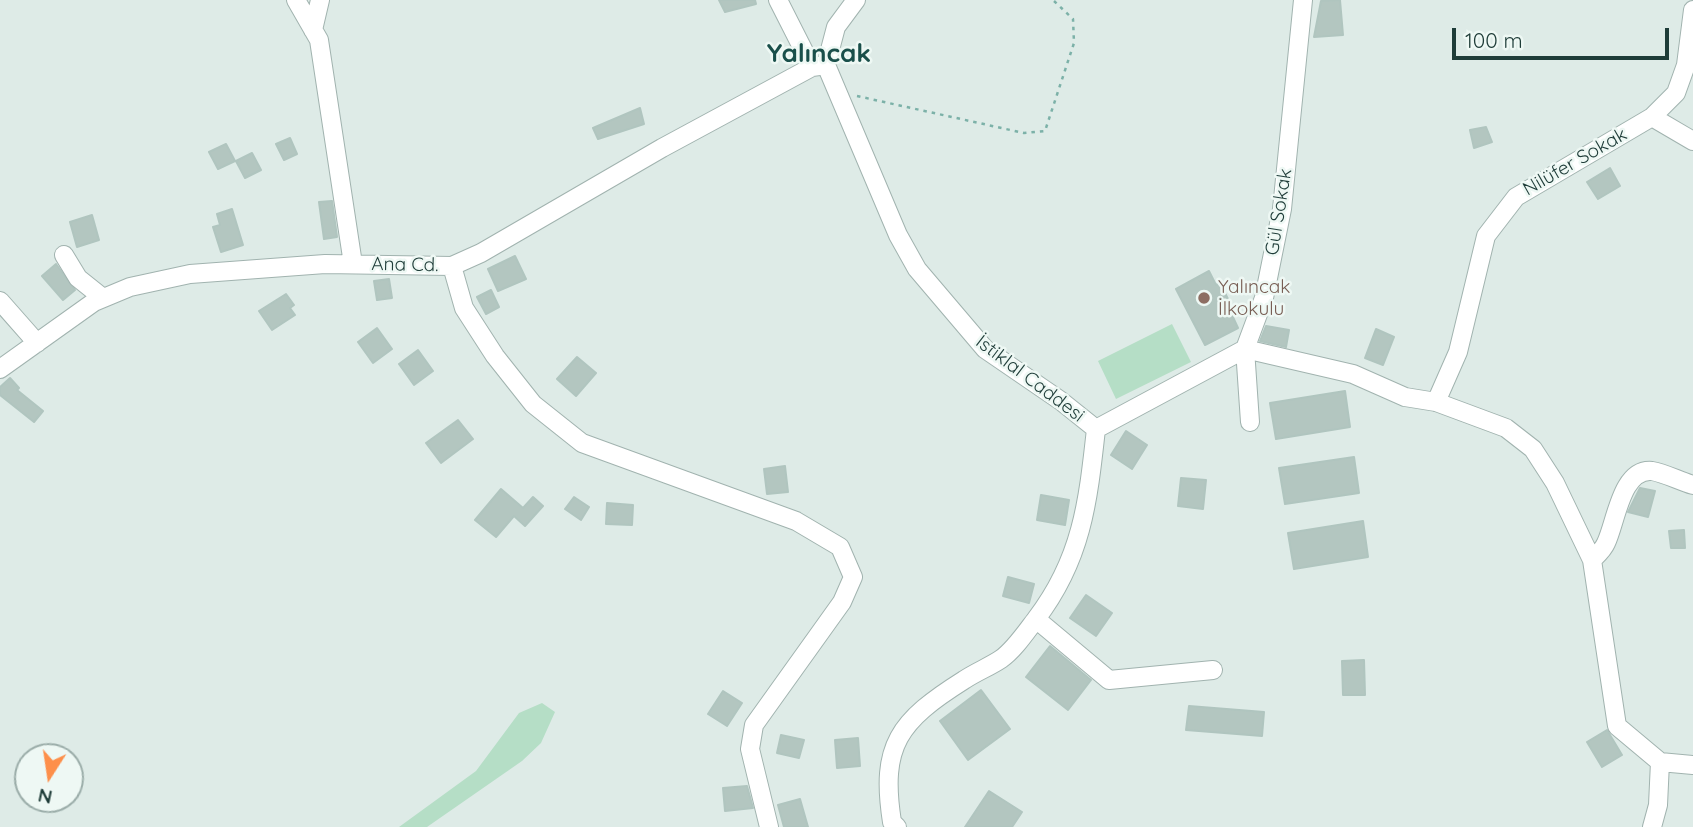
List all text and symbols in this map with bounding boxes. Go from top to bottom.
scale bar [1455,14,1672,58]
text: 100 m [1465,27,1523,53]
district label: Yalıncak [767,38,871,70]
street label: Nilüfer Sokak [1519,123,1631,201]
street label: Gül Sokak [1261,167,1297,257]
street label: Ana Cd. [371,253,439,277]
place label: Yalıncak İlkokulu [1218,276,1290,320]
marker: Yalıncak İlkokulu [1196,290,1212,306]
street label: İstiklal Caddesi [971,331,1089,427]
north arrow [14,743,84,813]
text: N [36,783,54,810]

